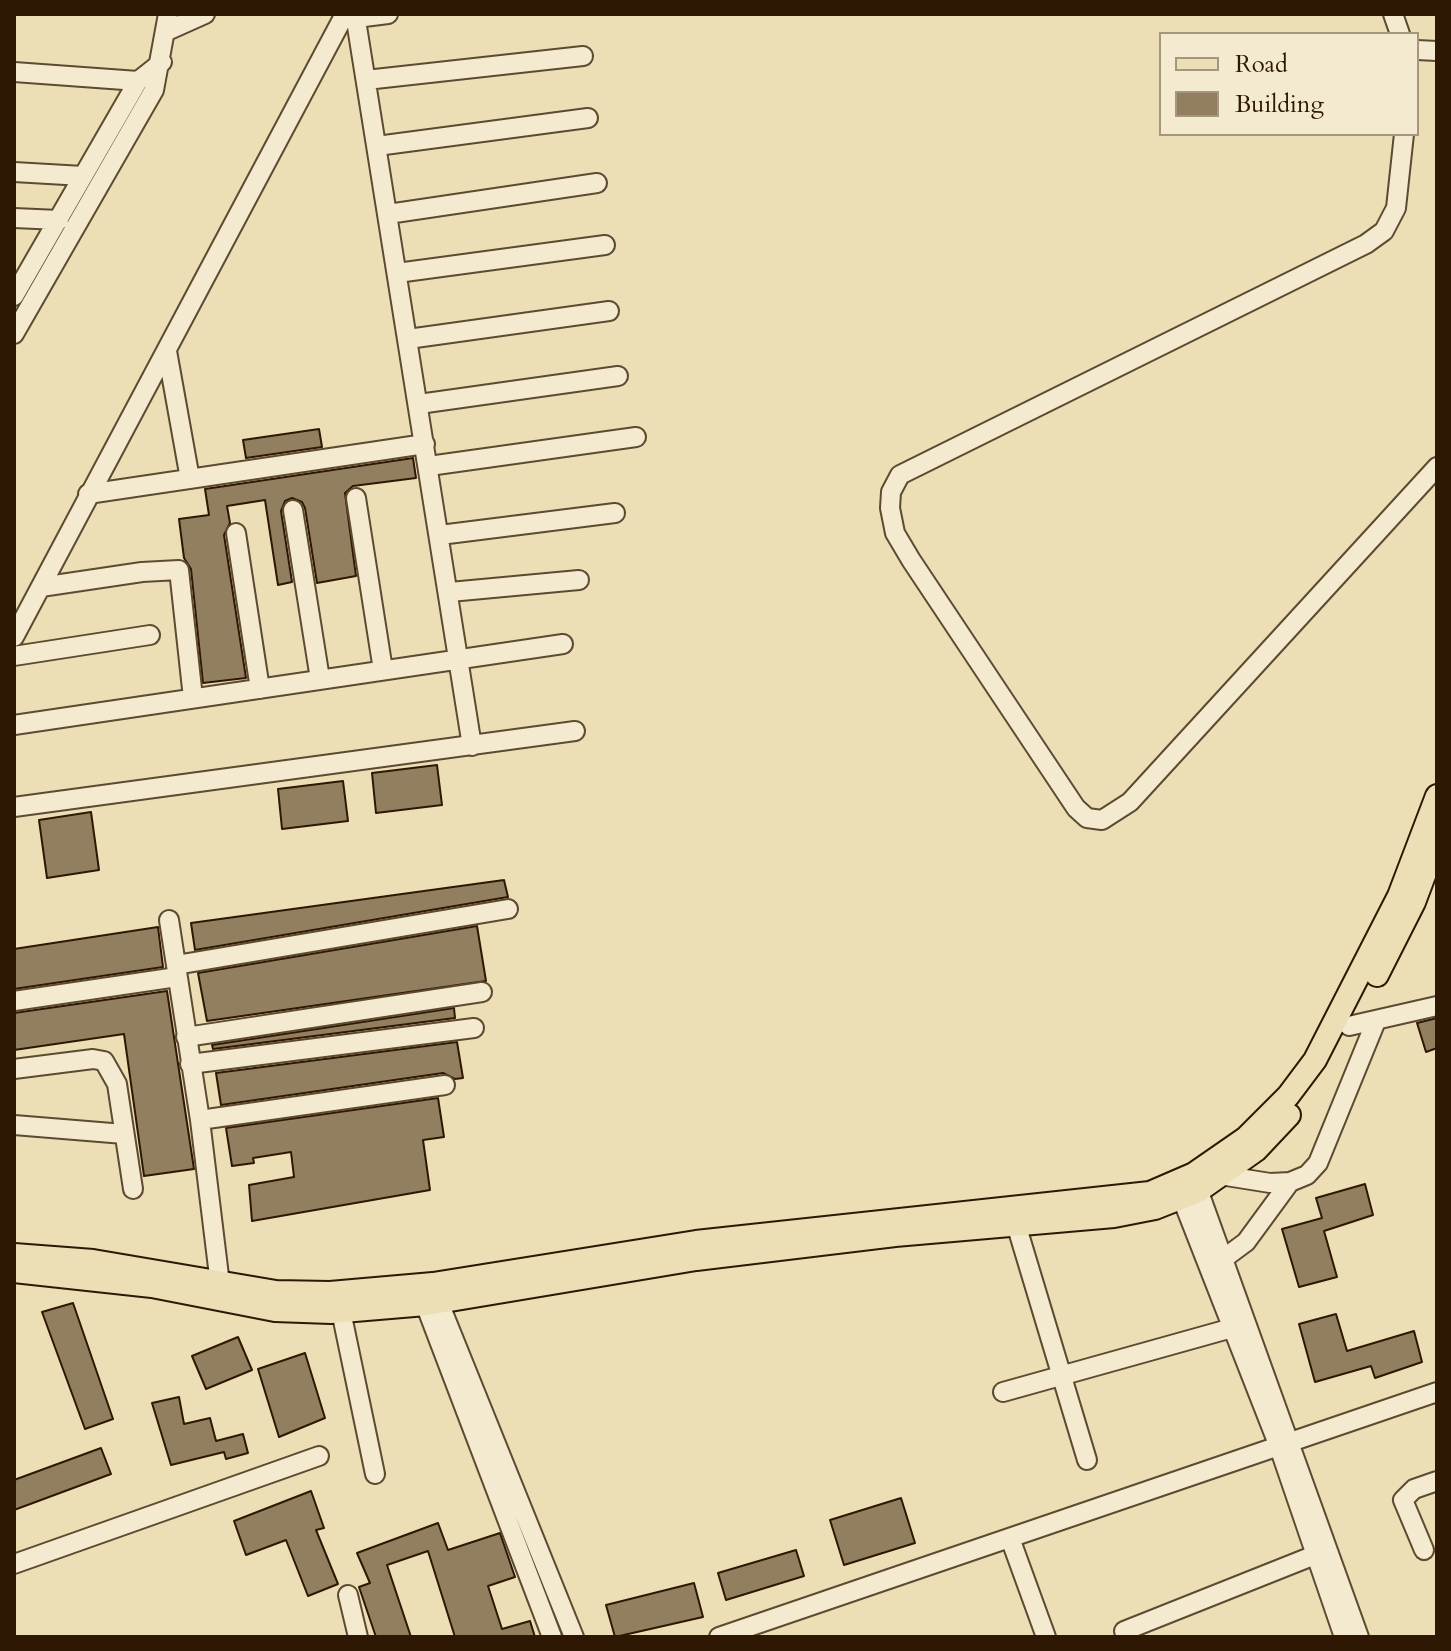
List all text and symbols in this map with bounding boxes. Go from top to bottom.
legend [1159,32,1419,136]
text: Road [1235,48,1288,81]
text: Building [1235,88,1324,121]

